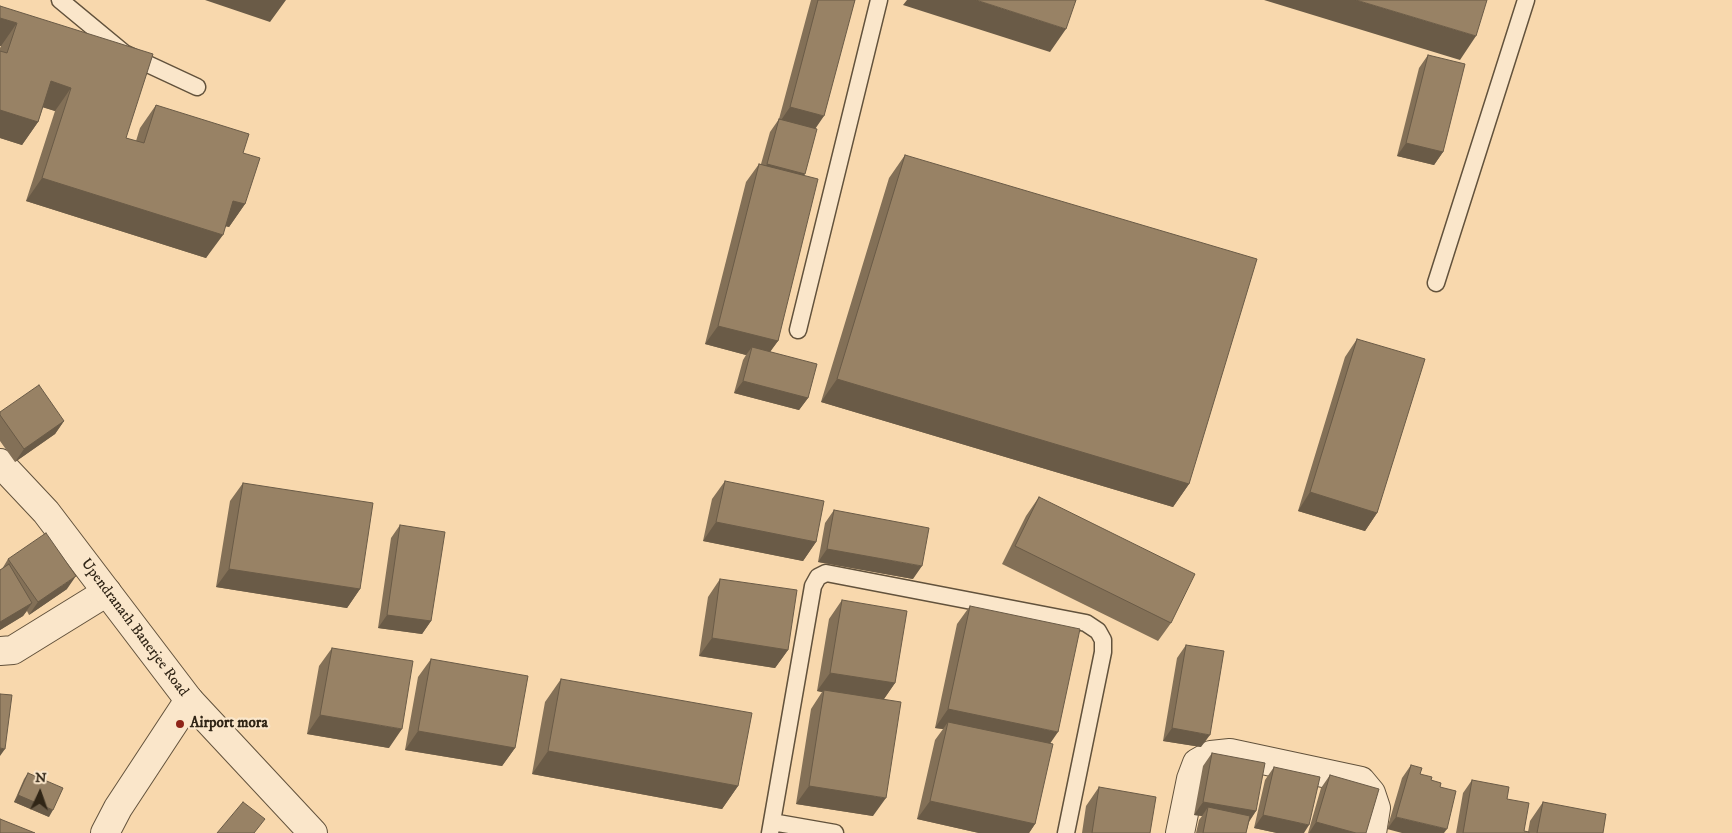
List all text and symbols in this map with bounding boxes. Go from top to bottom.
street label: Upendranath Banerjee Road [76,555,192,701]
place label: Airport mora [190,715,268,733]
marker: Airport mora [174,718,186,730]
north arrow [15,768,65,818]
text: N [35,769,47,787]

